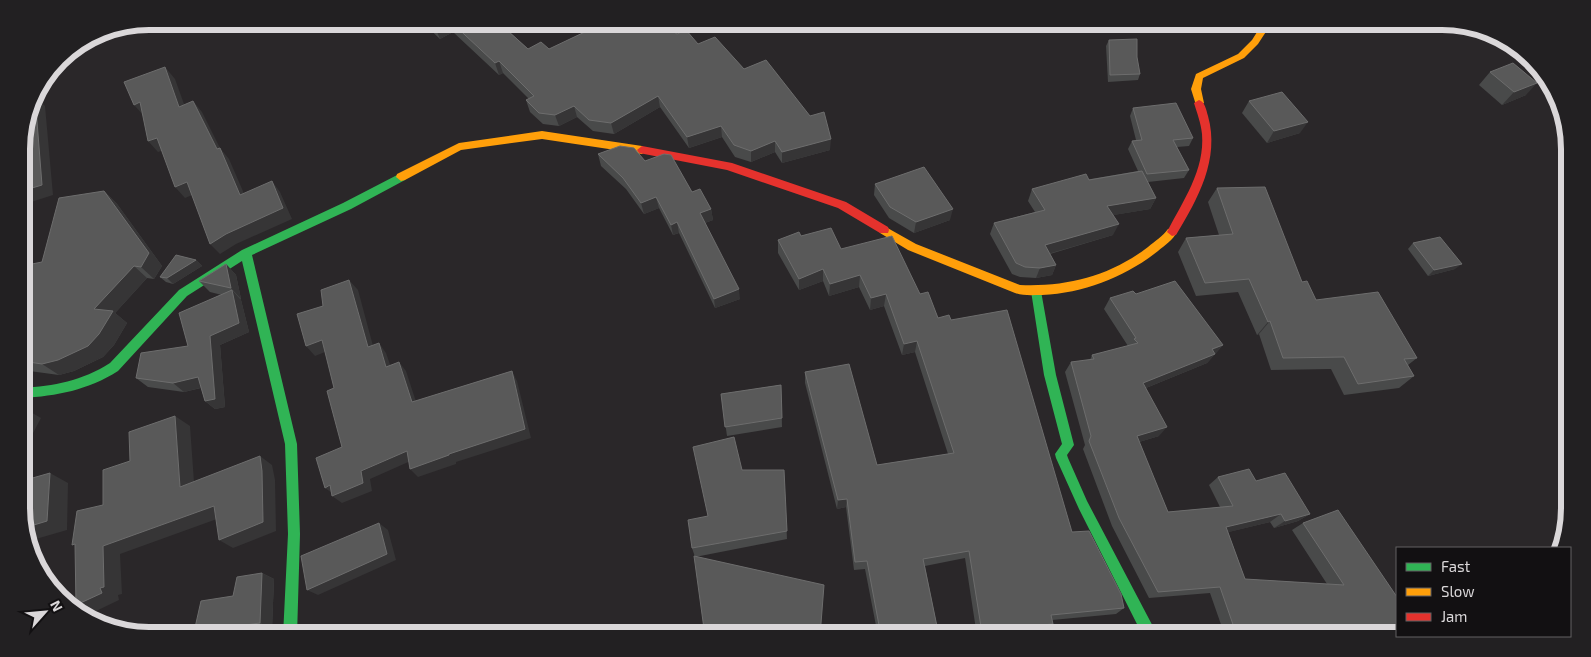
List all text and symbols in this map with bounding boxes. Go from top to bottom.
legend [1396,547,1571,637]
text: Fast [1441,557,1471,575]
text: Slow [1441,582,1475,600]
north arrow [20,587,70,637]
text: N [47,598,67,614]
text: Jam [1441,607,1467,625]

